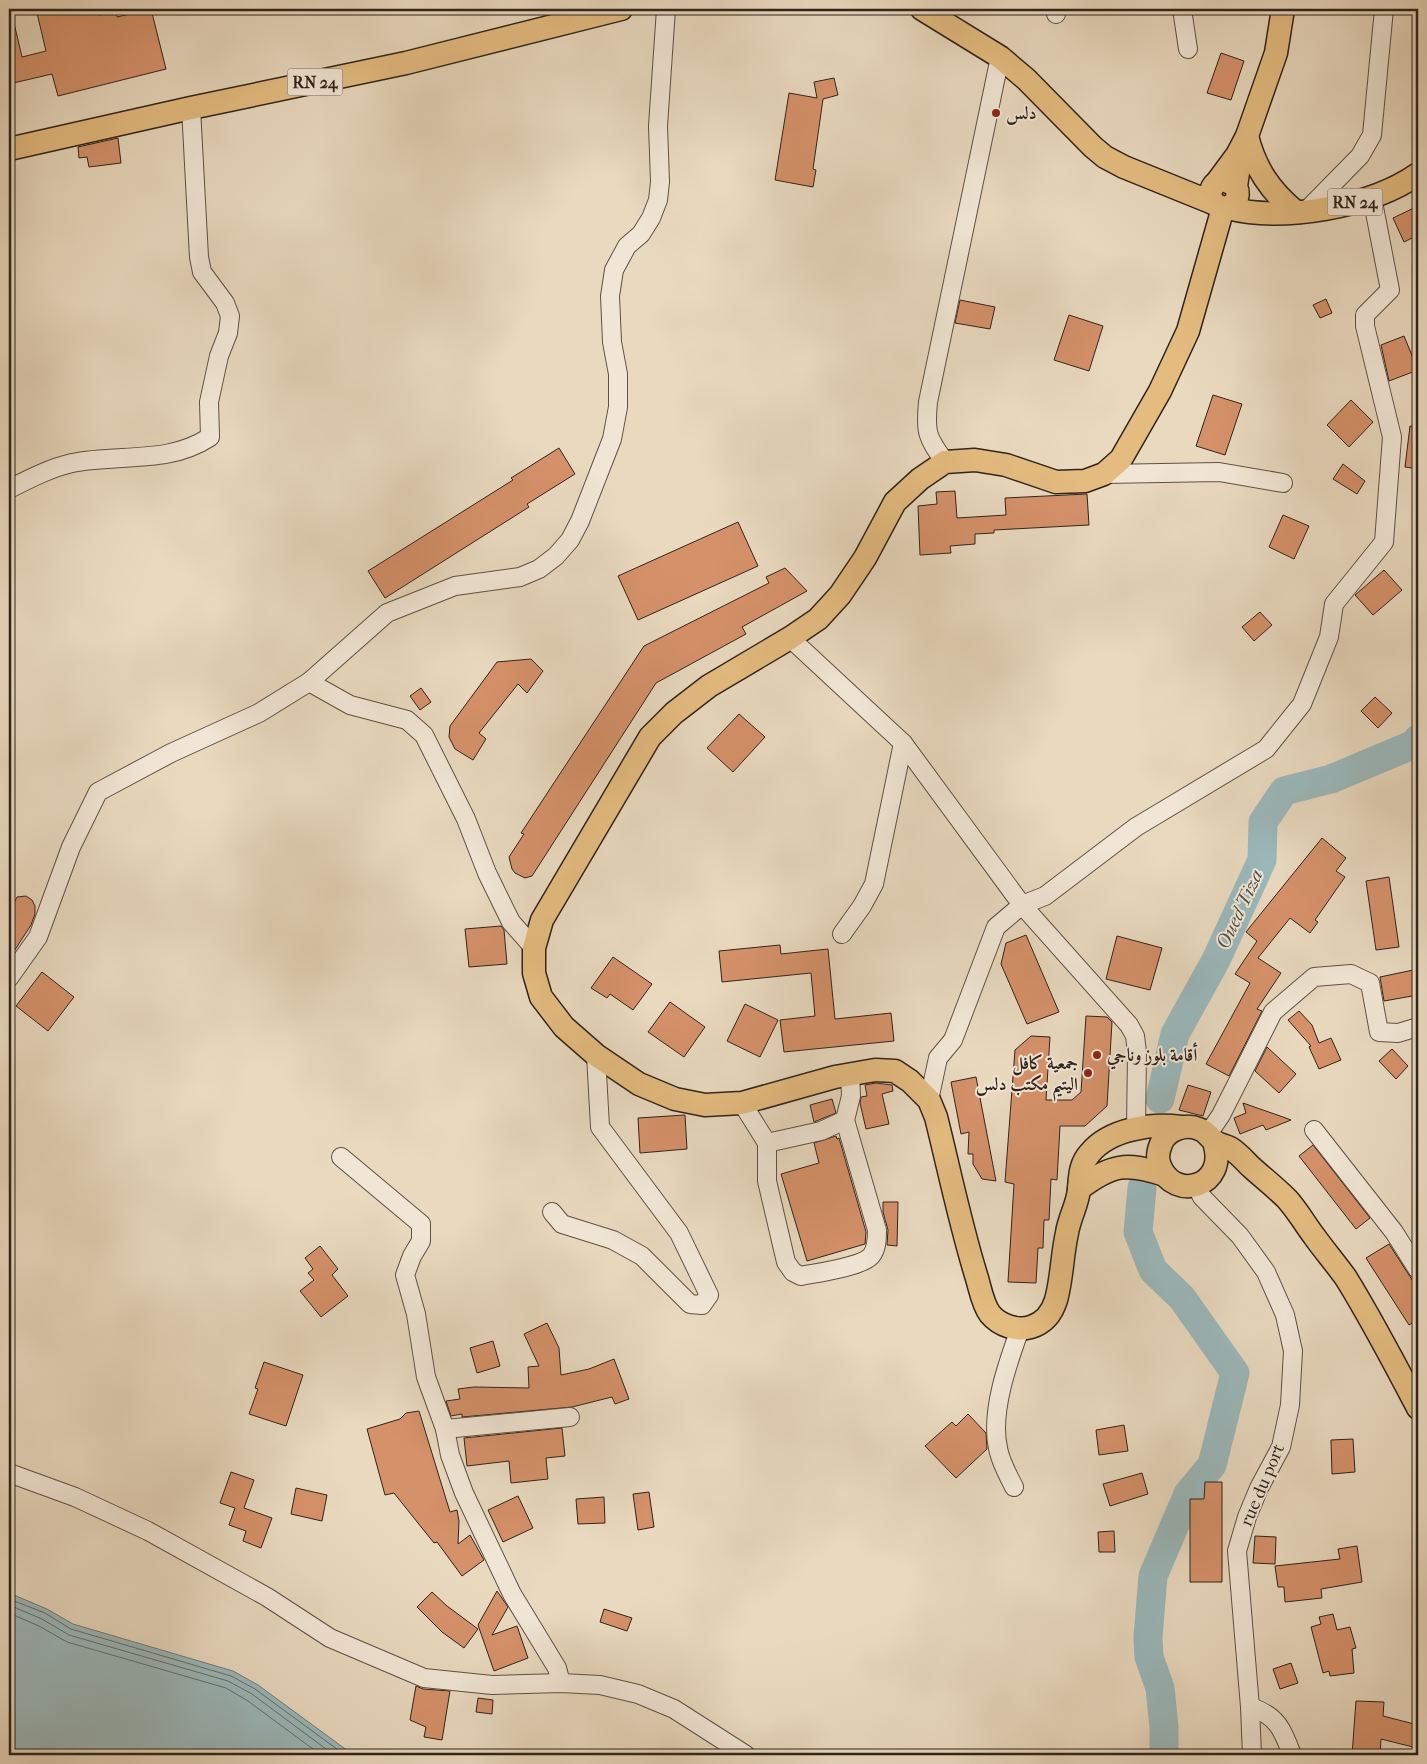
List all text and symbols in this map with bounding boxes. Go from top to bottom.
road number: RN 24 [288,68,342,95]
place label: دلس [1006,103,1037,125]
marker: دلس [990,107,1002,119]
road number: RN 24 [1328,188,1382,216]
water label: Oued Tiza [1212,866,1268,953]
place label: أقامة بلوز وناجي [1106,1042,1198,1070]
marker: أقامة بلوز وناجي [1091,1049,1103,1061]
place label: جمعية كافل اليتيم مكتب دلس [976,1053,1078,1102]
marker: جمعية كافل اليتيم مكتب دلس [1082,1067,1094,1079]
street label: rue du port [1236,1440,1289,1529]

